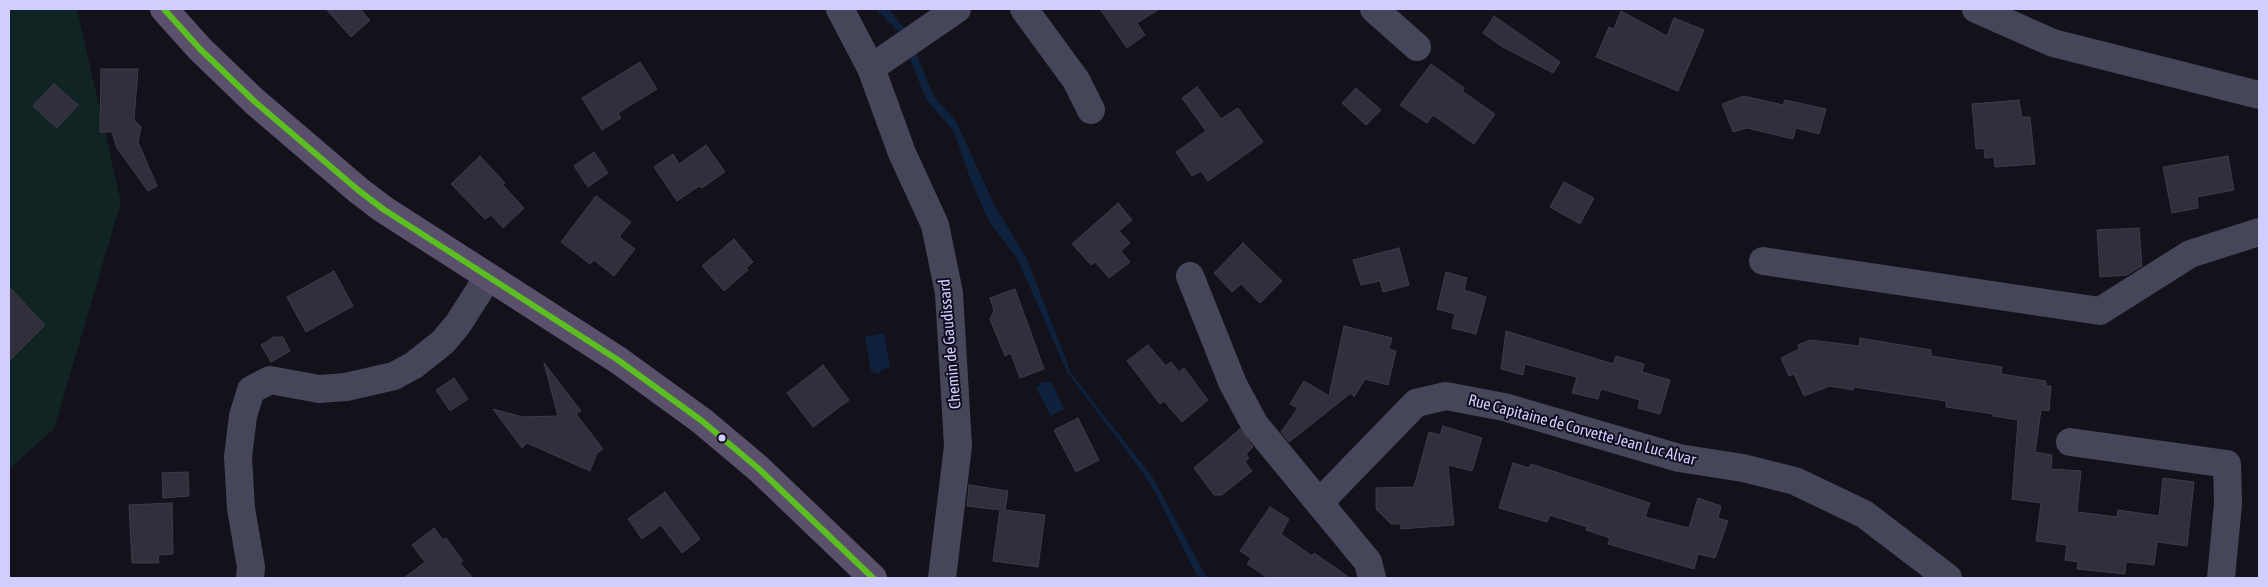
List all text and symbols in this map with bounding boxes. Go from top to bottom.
street label: Chemin de Gaudissard [935,278,965,410]
street label: Rue Capitaine de Corvette Jean Luc Alvar [1466,390,1698,470]
unlabelled marker [717,433,727,443]

